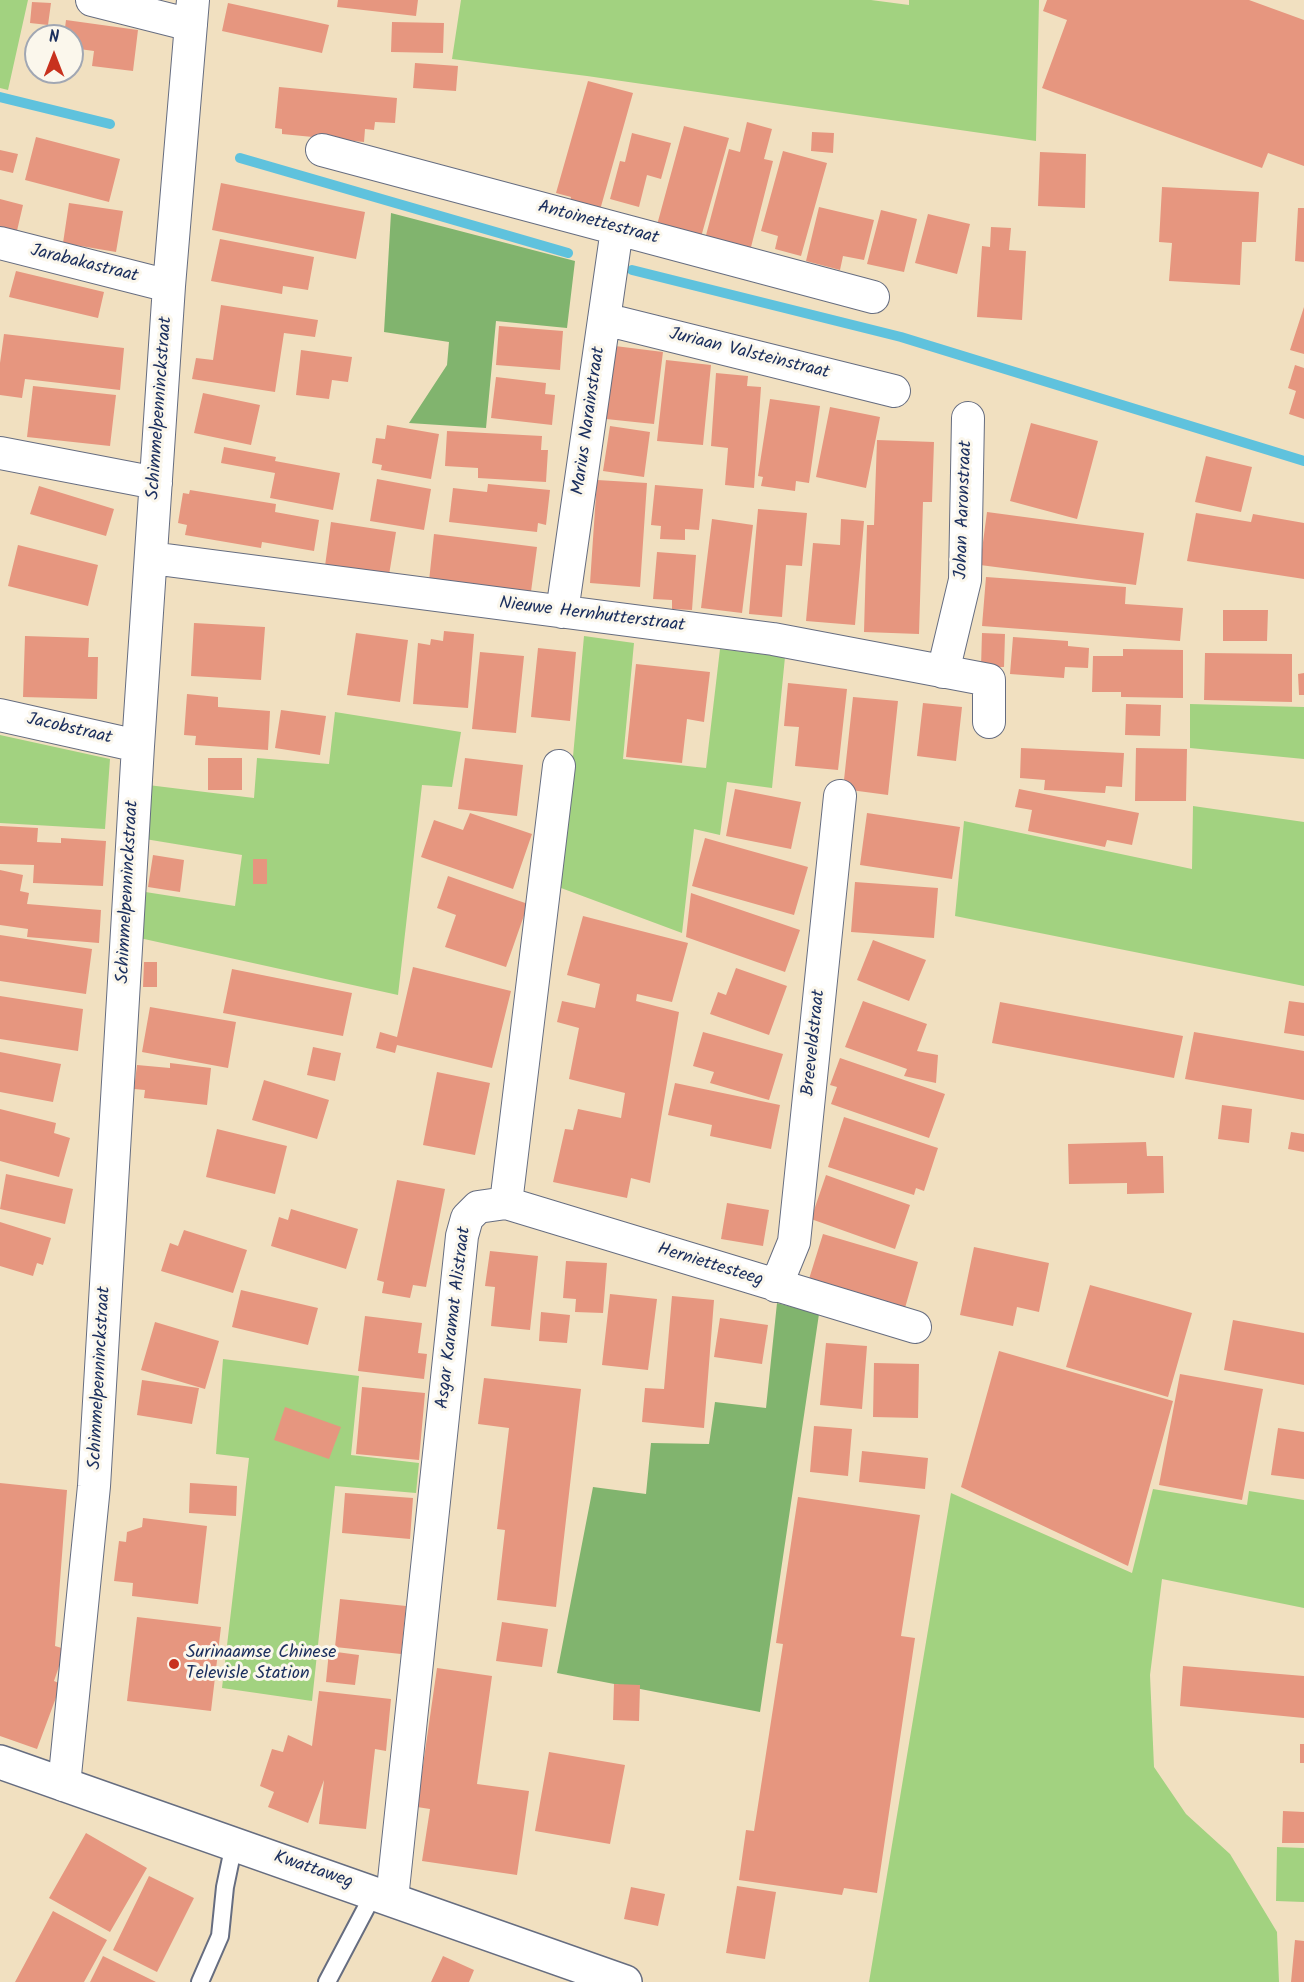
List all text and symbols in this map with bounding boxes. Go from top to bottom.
north arrow [24,24,84,84]
text: N [49,25,59,50]
street label: Antoinettestraat [535,198,661,250]
street label: Jarabakastraat [28,241,140,289]
street label: Schimmelpenninckstraat [144,316,178,500]
street label: Juriaan Valsteinstraat [667,325,831,385]
street label: Marius Narainstraat [569,345,611,497]
street label: Johan Aaronstraat [952,440,978,580]
street label: Nieuwe Hernhutterstraat [498,594,686,638]
street label: Jacobstraat [24,710,114,750]
street label: Schimmelpenninckstraat [113,800,145,984]
street label: Breeveldstraat [799,989,831,1097]
street label: Asgar Karamat Alistraat [433,1226,477,1410]
street label: Herniettesteeg [654,1240,766,1292]
street label: Schimmelpenninckstraat [85,1286,117,1470]
place label: Surinaamse Chinese Televisle Station [186,1643,336,1686]
marker: Surinaamse Chinese Televisle Station [167,1657,181,1671]
street label: Kwattaweg [271,1847,355,1895]

